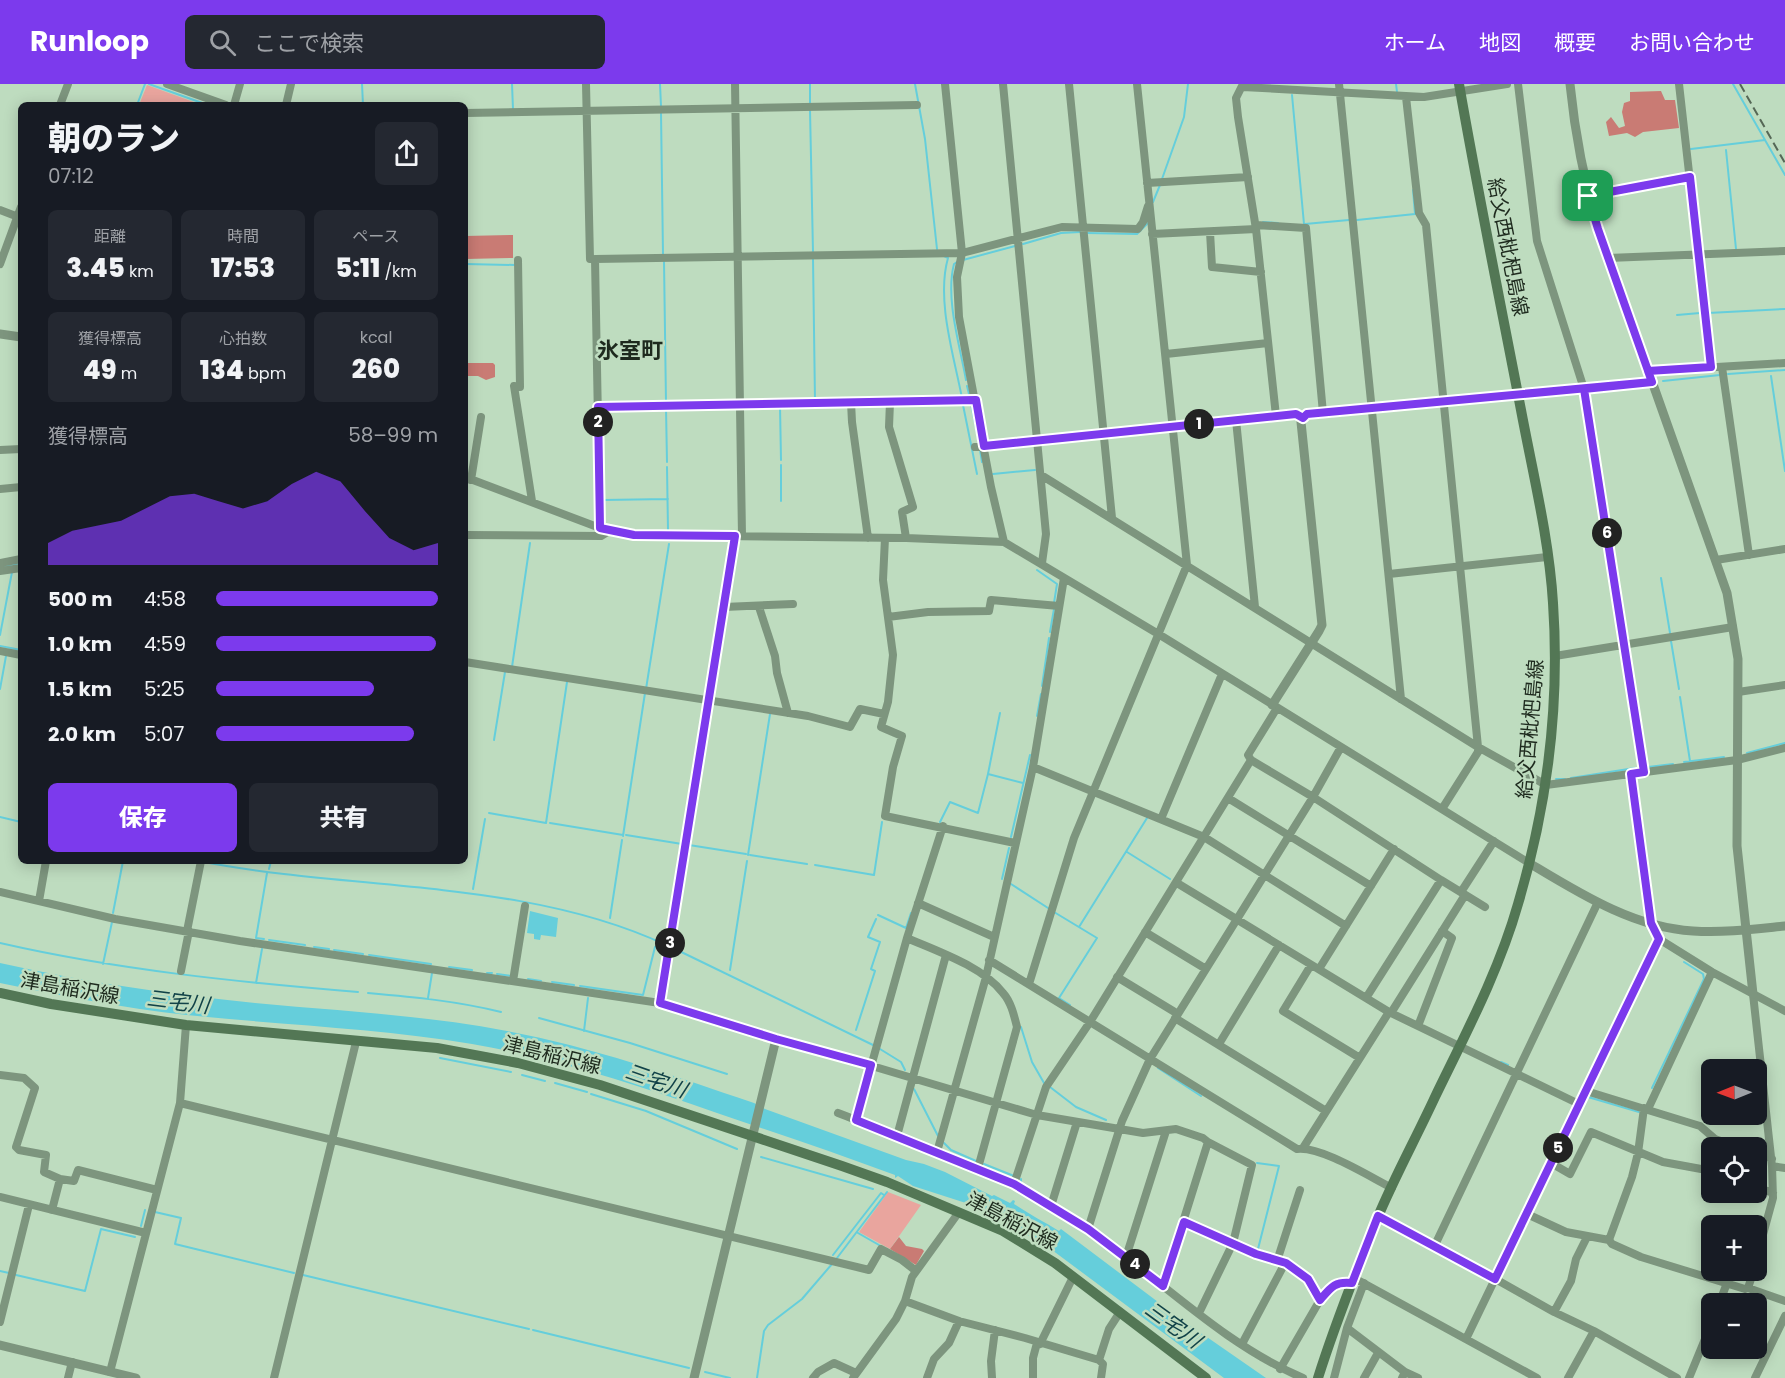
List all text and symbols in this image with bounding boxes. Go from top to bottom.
search box [185,15,605,69]
text: Runloop [30,22,149,61]
icon: search [206,26,239,59]
text: ここで検索 [254,28,364,59]
text: ホーム [1384,28,1446,57]
text: 地図 [1479,28,1521,57]
text: 概要 [1554,28,1596,57]
text: お問い合わせ [1629,28,1755,57]
text: 朝のラン [48,115,180,162]
button: share [375,122,438,185]
text: 07:12 [48,162,94,190]
pin [1562,170,1613,221]
street label: 給父西枇杷島線 [1481,176,1535,318]
icon: arrive [1571,179,1604,212]
text: 距離 [94,225,126,248]
text: 時間 [227,225,259,248]
text: ペース [352,225,400,248]
text: 3.45 [66,250,125,286]
text: 17:53 [211,250,275,286]
text: 5:11 [335,250,380,286]
text: km [125,260,154,283]
text: /km [380,260,417,283]
text: kcal [360,326,392,349]
text: 獲得標高 [78,327,142,350]
text: 心拍数 [219,327,267,350]
district label: 氷室町 [597,335,663,366]
text: 260 [352,351,400,387]
text: 49 [83,352,116,388]
text: 134 [200,352,244,388]
text: m [116,362,137,385]
text: bpm [244,362,286,385]
pin: 2 [583,407,613,437]
pin: 1 [1184,409,1214,439]
text: 2 [593,410,603,433]
text: 1 [1196,412,1202,435]
text: 58–99 m [348,421,438,449]
text: 獲得標高 [48,422,128,450]
pin: 6 [1592,518,1622,548]
text: 6 [1602,521,1612,544]
text: 500 m [48,585,113,613]
text: 4:58 [144,585,186,613]
text: 1.0 km [48,630,112,658]
text: 4:59 [144,630,186,658]
street label: 給父西枇杷島線 [1510,658,1550,800]
text: 1.5 km [48,675,112,703]
text: 5:25 [144,675,185,703]
text: 2.0 km [48,720,116,748]
text: 5:07 [144,720,184,748]
button: 保存 [48,783,237,852]
button: 共有 [249,783,438,852]
pin: 3 [655,928,685,958]
text: 3 [665,931,675,954]
street label: 津島稲沢線 [18,966,122,1010]
water label: 三宅川 [145,983,213,1020]
street label: 津島稲沢線 [500,1029,604,1081]
water label: 三宅川 [622,1057,693,1105]
north arrow [1701,1059,1767,1125]
map controls [1701,1059,1767,1359]
pin: 5 [1543,1133,1573,1163]
text: 5 [1553,1136,1563,1159]
button: locate [1701,1137,1767,1203]
street label: 津島稲沢線 [961,1185,1063,1257]
button: + [1701,1215,1767,1281]
pin: 4 [1120,1249,1150,1279]
text: 4 [1130,1252,1140,1275]
button: − [1701,1293,1767,1359]
water label: 三宅川 [1139,1294,1209,1356]

